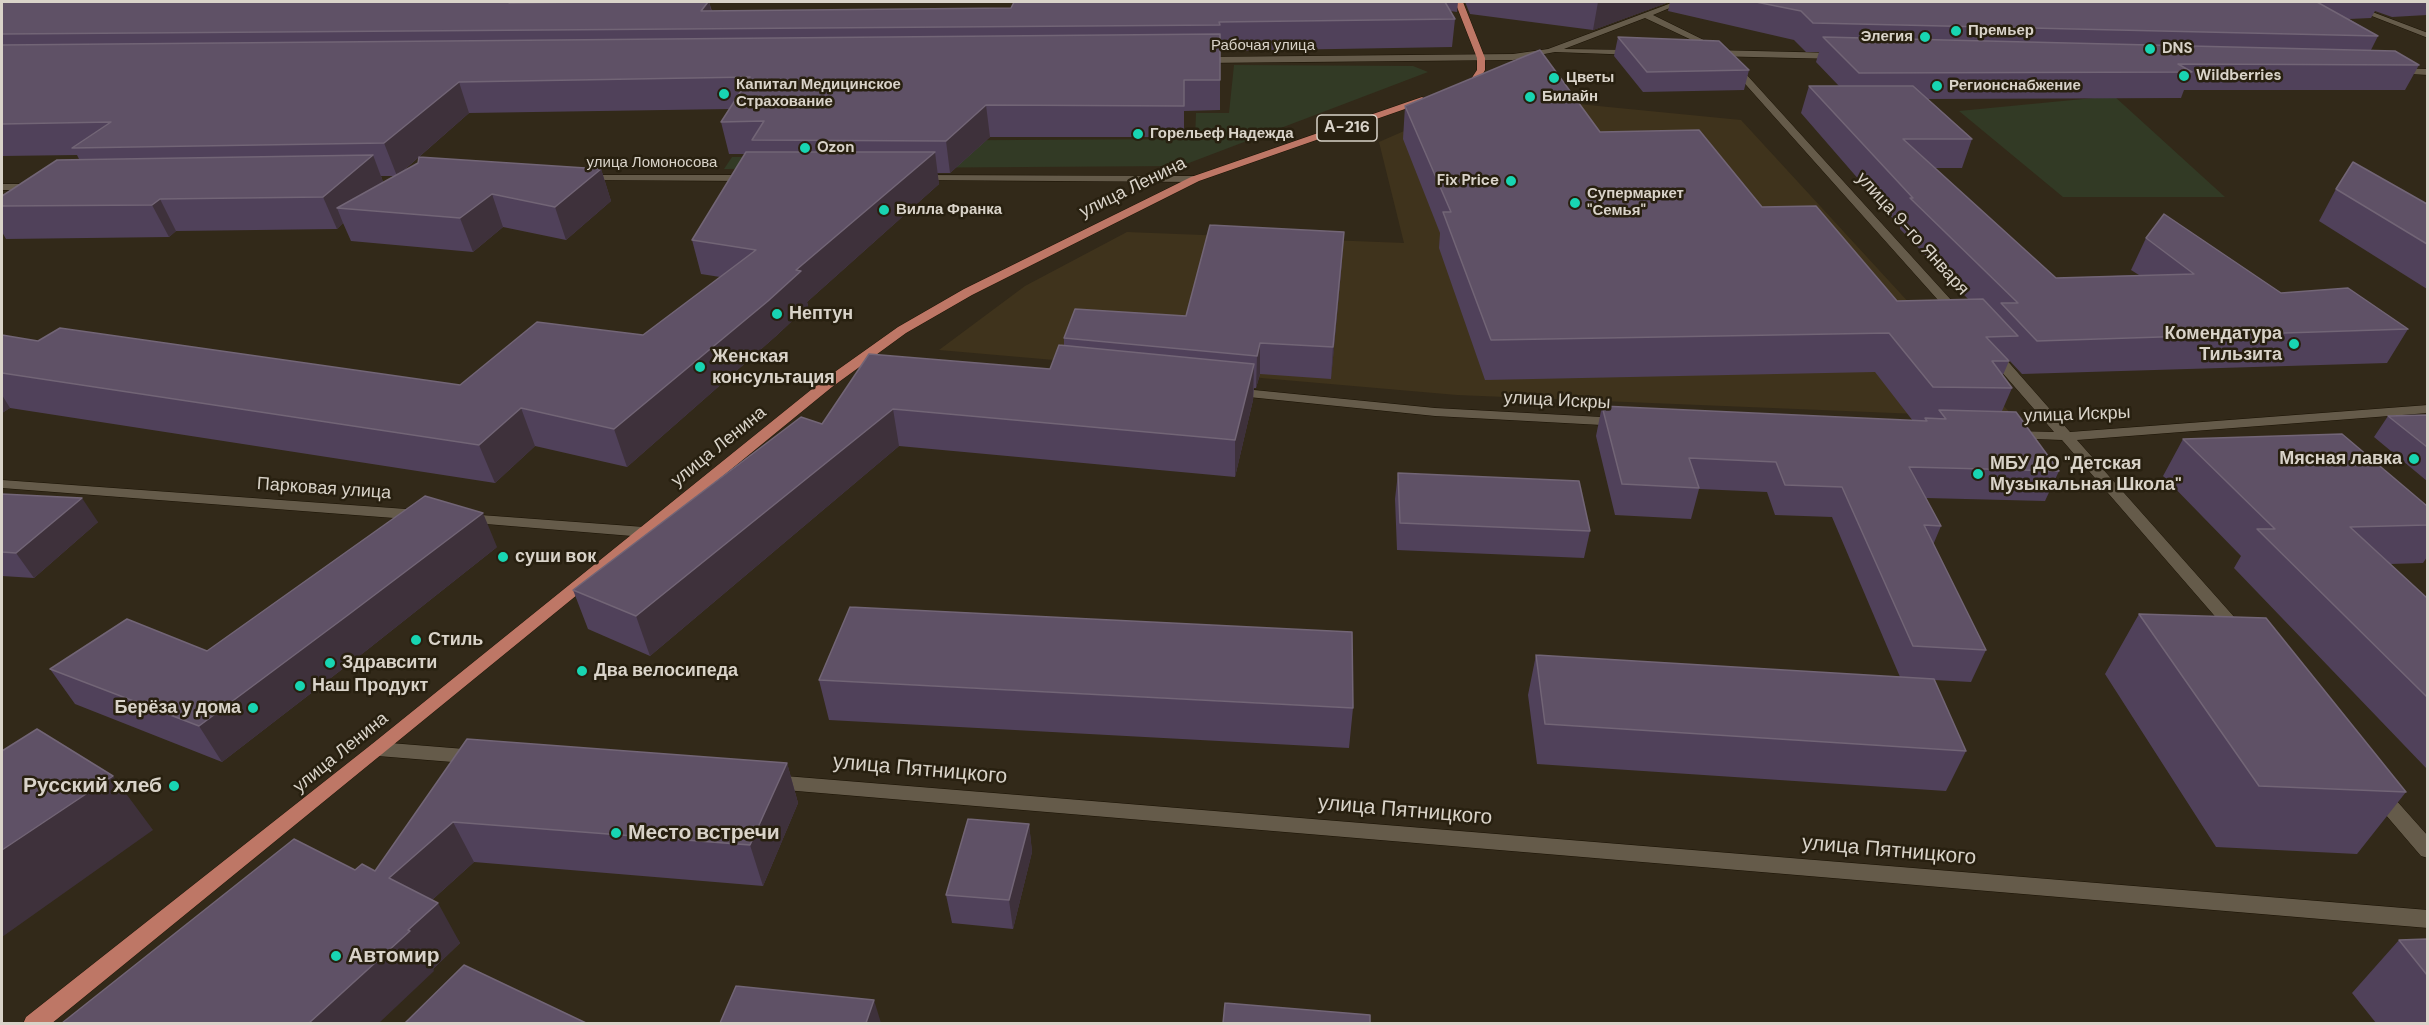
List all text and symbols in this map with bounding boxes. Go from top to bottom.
place label: Премьер [1968,22,2034,40]
marker: Премьер [1949,24,1963,38]
place label: Элегия [1861,28,1913,46]
marker: Элегия [1918,30,1932,44]
street label: Рабочая улица [1211,37,1315,55]
place label: DNS [2162,40,2193,58]
marker: DNS [2143,42,2157,56]
place label: Wildberries [2196,67,2281,85]
place label: Цветы [1566,69,1614,87]
marker: Wildberries [2177,69,2191,83]
marker: Цветы [1547,71,1561,85]
place label: Капитал Медицинское Страхование [736,76,901,111]
place label: Регионснабжение [1949,77,2081,95]
marker: Регионснабжение [1930,79,1944,93]
marker: Капитал Медицинское Страхование [717,87,731,101]
place label: Билайн [1542,88,1598,106]
marker: Билайн [1523,90,1537,104]
road number: А-216 [1317,115,1377,141]
place label: Горельеф Надежда [1150,125,1294,143]
marker: Горельеф Надежда [1131,127,1145,141]
place label: Ozon [817,139,855,157]
marker: Ozon [798,141,812,155]
street label: улица Ленина [1076,153,1190,223]
street label: улица Ломоносова [587,154,717,172]
street label: улица 9-го Января [1851,168,1973,300]
place label: Fix Price [1437,172,1499,190]
marker: Fix Price [1504,174,1518,188]
place label: Супермаркет "Семья" [1587,185,1684,220]
marker: Супермаркет "Семья" [1568,196,1582,210]
place label: Вилла Франка [896,201,1002,219]
marker: Вилла Франка [877,203,891,217]
place label: Нептун [789,303,853,325]
marker: Нептун [770,307,784,321]
place label: Комендатура Тильзита [2165,323,2282,366]
marker: Комендатура Тильзита [2287,337,2301,351]
place label: Женская консультация [712,346,835,388]
marker: Женская консультация [693,360,707,374]
street label: улица Искры [1503,387,1611,415]
street label: улица Ленина [667,402,771,492]
street label: улица Искры [2023,402,2131,428]
place label: Мясная лавка [2279,448,2402,470]
marker: Мясная лавка [2407,452,2421,466]
place label: МБУ ДО "Детская Музыкальная Школа" [1990,453,2182,496]
marker: МБУ ДО "Детская Музыкальная Школа" [1971,467,1985,481]
street label: Парковая улица [256,474,392,504]
place label: суши вок [515,546,596,568]
marker: суши вок [496,550,510,564]
place label: Стиль [428,629,483,651]
marker: Стиль [409,633,423,647]
place label: Здравсити [342,652,437,674]
marker: Здравсити [323,656,337,670]
place label: Два велосипеда [594,660,738,682]
marker: Два велосипеда [575,664,589,678]
place label: Наш Продукт [312,675,428,697]
marker: Наш Продукт [293,679,307,693]
place label: Берёза у дома [115,697,241,719]
marker: Берёза у дома [246,701,260,715]
street label: улица Ленина [289,708,393,798]
street label: улица Пятницкого [832,750,1008,790]
place label: Русский хлеб [23,773,162,799]
marker: Русский хлеб [167,779,181,793]
street label: улица Пятницкого [1317,791,1493,831]
place label: Место встречи [628,820,780,846]
marker: Место встречи [609,826,623,840]
street label: улица Пятницкого [1801,831,1977,871]
place label: Автомир [348,943,440,969]
marker: Автомир [329,949,343,963]

